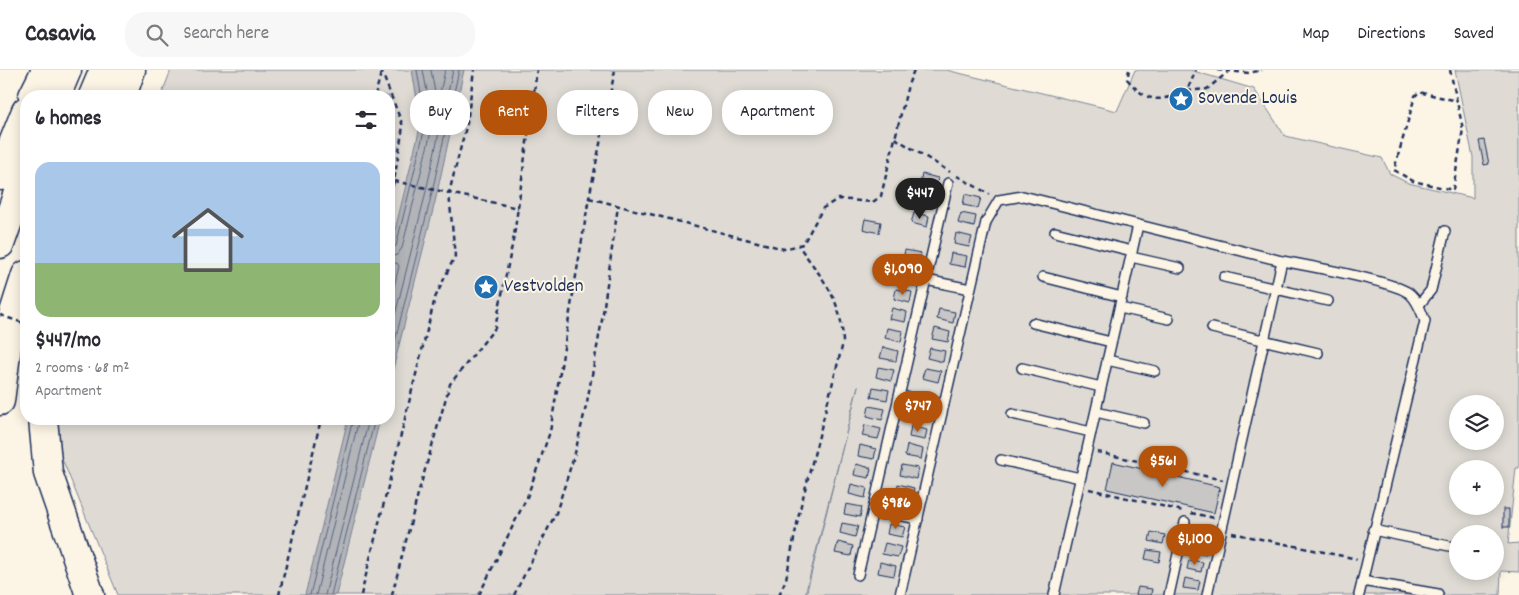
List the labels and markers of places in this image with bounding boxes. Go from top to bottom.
place icon: Sovende Louis [1168,86,1194,112]
place label: Sovende Louis [1198,86,1297,113]
pin: $447 [890,178,950,220]
pin: $1,090 [862,254,944,296]
place icon: Vestvolden [473,274,499,300]
place label: Vestvolden [504,274,583,301]
pin: $747 [888,390,948,433]
pin: $561 [1133,446,1193,488]
pin: $986 [866,488,926,530]
pin: $1,100 [1154,524,1236,566]

